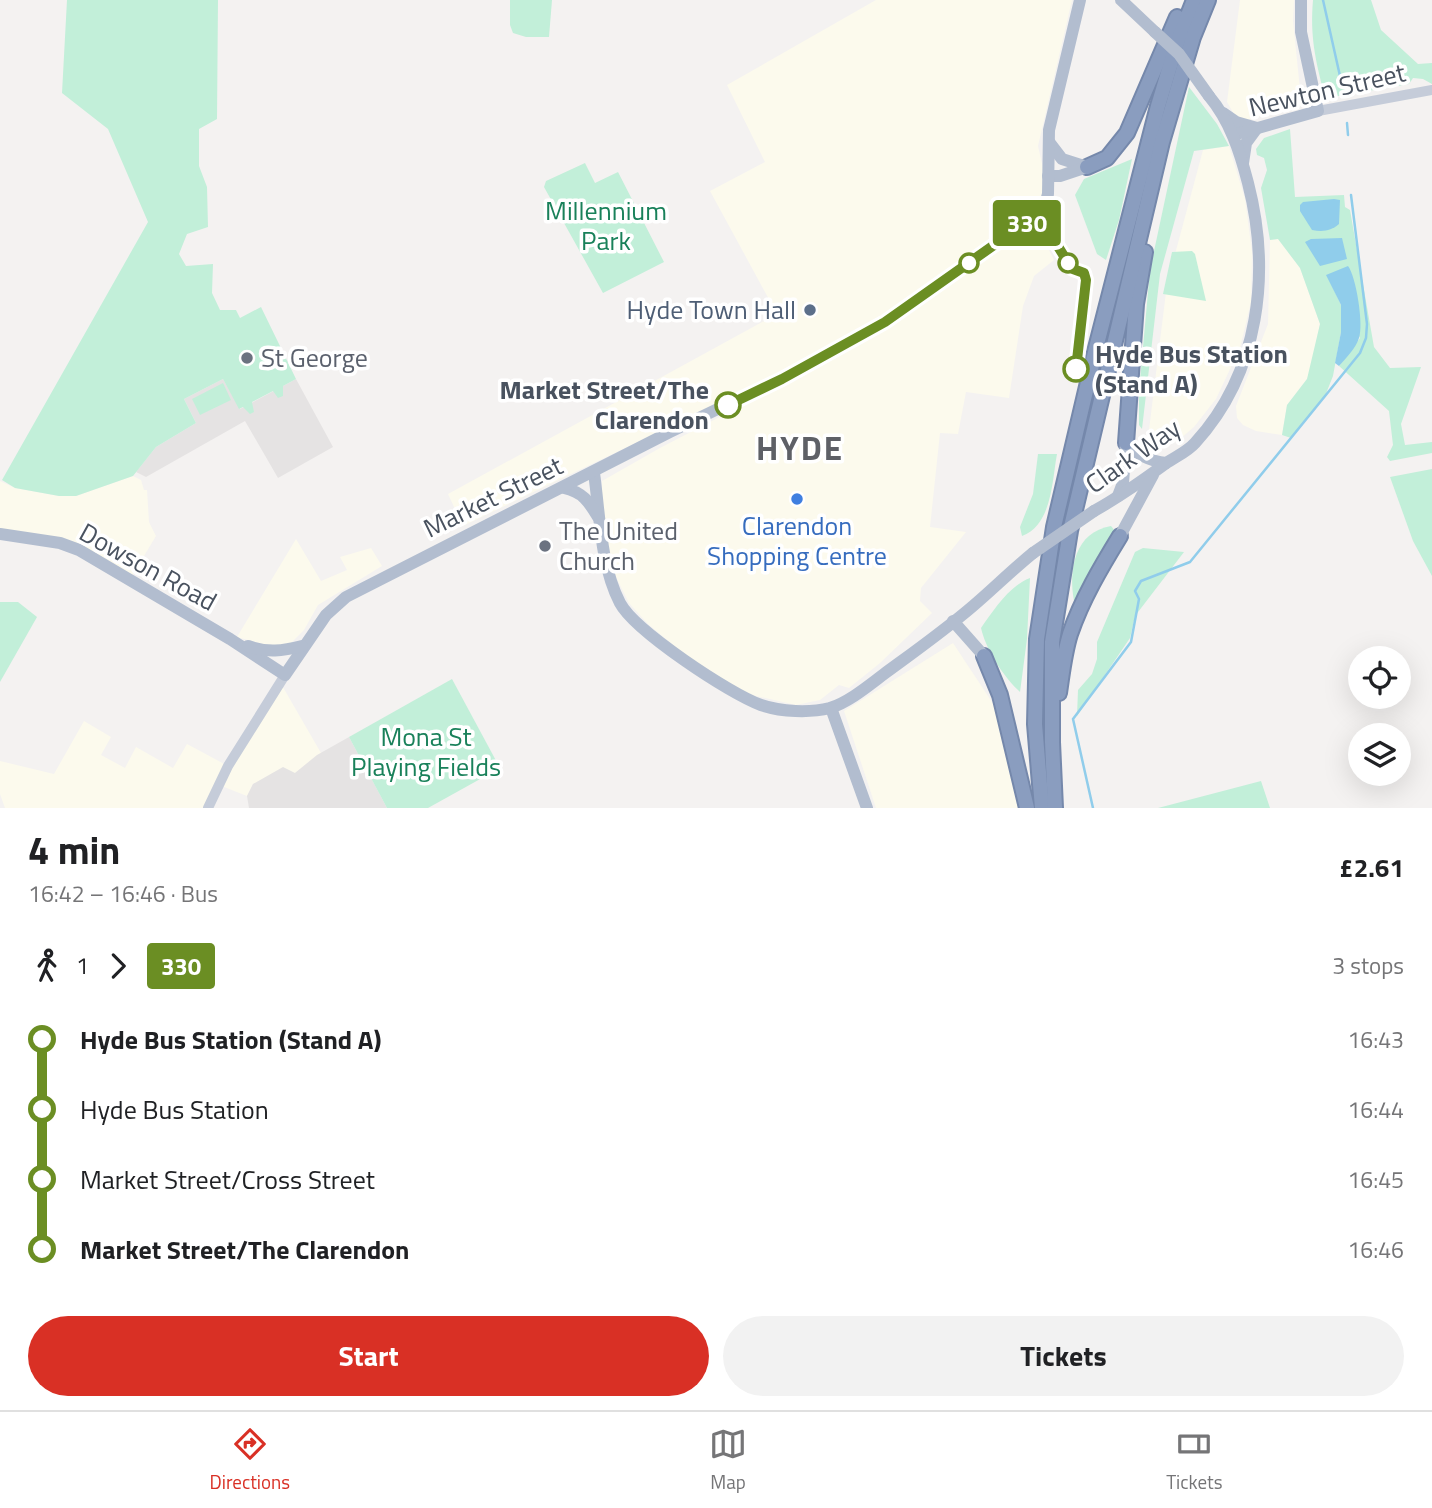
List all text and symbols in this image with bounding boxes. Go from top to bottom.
street label: Newton Street [1245,53,1409,126]
park label: Millennium Park [545,191,667,260]
line badge: 330 [987,200,1067,246]
text: 330 [1007,205,1047,241]
unlabelled marker [959,253,979,273]
unlabelled marker [1058,253,1078,273]
place label: Hyde Town Hall [627,290,796,329]
marker: Hyde Town Hall [802,302,818,318]
place label: Hyde Bus Station (Stand A) [1095,334,1288,403]
place label: St George [261,338,368,377]
marker: St George [239,350,255,366]
marker: Hyde Bus Station (Stand A) [1063,356,1089,382]
place label: Market Street/The Clarendon [500,370,709,439]
marker: Market Street/The Clarendon [715,392,741,418]
street label: Clark Way [1077,409,1188,503]
district label: HYDE [756,423,844,473]
street label: Market Street [416,446,569,547]
marker: Clarendon Shopping Centre [789,491,805,507]
place label: Clarendon Shopping Centre [707,506,887,575]
place label: The United Church [559,511,678,580]
street label: Dowson Road [72,513,224,620]
marker: The United Church [537,538,553,554]
map controls [1348,646,1411,786]
button: locate [1348,646,1411,709]
park label: Mona St Playing Fields [351,717,501,786]
button: layers [1348,723,1411,786]
text: 4 min [28,821,120,879]
text: £2.61 [1339,848,1404,887]
text: 16:42 – 16:46 · Bus [28,876,218,911]
icon: walk [28,947,66,985]
icon: forward [99,947,137,985]
text: 1 [76,948,89,983]
text: 330 [161,948,201,984]
text: 3 stops [1332,948,1404,983]
text: Hyde Bus Station (Stand A) [80,1020,382,1059]
text: 16:43 [1347,1022,1404,1057]
text: Hyde Bus Station [80,1090,269,1129]
text: 16:44 [1347,1092,1404,1127]
text: Market Street/Cross Street [80,1160,375,1199]
text: 16:45 [1347,1162,1404,1197]
text: Market Street/The Clarendon [80,1230,409,1269]
text: 16:46 [1347,1232,1404,1267]
button: Start [28,1316,709,1396]
button: Tickets [723,1316,1404,1396]
tab: Directions [210,1425,290,1496]
tab: Map [709,1425,747,1496]
tab: Tickets [1166,1425,1222,1496]

